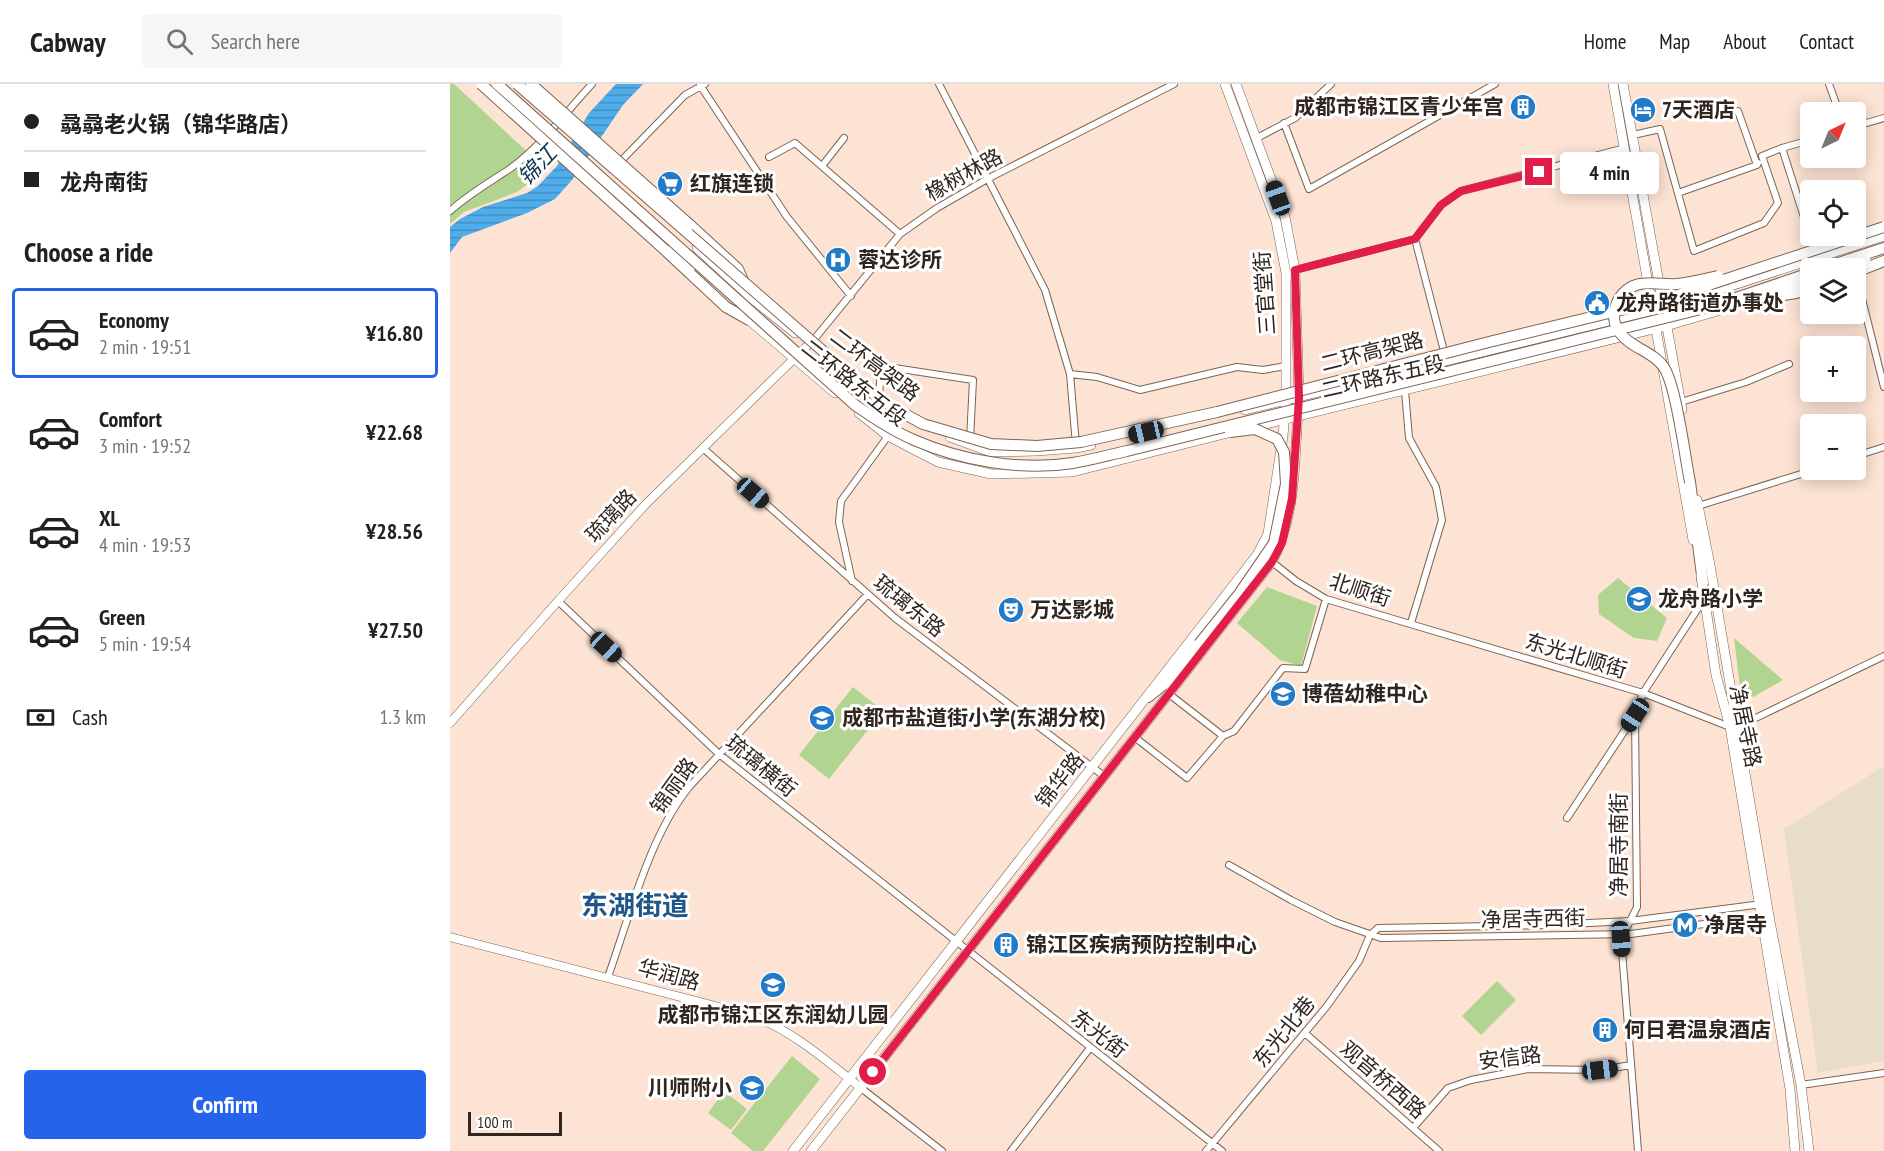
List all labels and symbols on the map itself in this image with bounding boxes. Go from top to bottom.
building icon: 成都市锦江区青少年宫 [1508,92,1538,122]
place label: 成都市锦江区青少年宫 [1294,93,1504,120]
hotel icon: 7天酒店 [1628,95,1658,125]
place label: 7天酒店 [1662,96,1735,123]
north arrow [1800,102,1866,168]
water label: 锦江 [512,138,564,191]
street label: 橡树林路 [920,142,1007,207]
callout: 4 min [1560,151,1659,193]
route end [1525,158,1552,185]
supermarket icon: 红旗连锁 [655,169,685,199]
place label: 红旗连锁 [690,170,774,197]
car [1263,178,1293,218]
hospital icon: 蓉达诊所 [823,245,853,275]
place label: 蓉达诊所 [858,246,942,273]
street label: 三官堂街 [1248,250,1281,336]
public building icon: 龙舟路街道办事处 [1582,288,1612,318]
place label: 龙舟路街道办事处 [1616,289,1784,316]
street label: 二环高架路 [825,322,925,407]
street label: 二环高架路 [1318,326,1426,377]
street label: 二环路东五段 [796,333,912,432]
street label: 二环路东五段 [1318,349,1447,404]
car [1126,419,1166,445]
car [734,474,772,512]
street label: 琉璃路 [579,483,642,548]
street label: 北顺街 [1326,567,1394,612]
street label: 琉璃东路 [868,569,950,643]
school or university icon: 龙舟路小学 [1624,584,1654,614]
place label: 龙舟路小学 [1658,585,1763,612]
theatre icon: 万达影城 [996,595,1026,625]
place label: 万达影城 [1030,596,1114,623]
street label: 东光北顺街 [1522,627,1630,684]
car [587,628,625,666]
school or university icon: 博蓓幼稚中心 [1268,679,1298,709]
place label: 博蓓幼稚中心 [1302,680,1428,707]
street label: 净居寺路 [1724,682,1767,770]
car [1618,695,1652,735]
school or university icon: 成都市盐道街小学(东湖分校) [807,703,837,733]
place label: 成都市盐道街小学(东湖分校) [842,704,1106,731]
street label: 琉璃横街 [720,729,802,803]
street label: 锦华路 [1030,747,1090,813]
street label: 锦丽路 [644,752,703,819]
street label: 净居寺南街 [1605,793,1632,898]
district label: 东湖街道 [581,888,689,922]
street label: 净居寺西街 [1480,904,1586,933]
metro station icon: 净居寺 [1670,910,1700,940]
place label: 净居寺 [1704,911,1767,938]
car [1611,920,1631,958]
building icon: 锦江区疾病预防控制中心 [991,930,1021,960]
place label: 锦江区疾病预防控制中心 [1026,931,1257,958]
street label: 华润路 [635,953,703,996]
school or university icon: 成都市锦江区东润幼儿园 [758,970,788,1000]
street label: 东光北巷 [1247,991,1321,1073]
place label: 成都市锦江区东润幼儿园 [658,1001,889,1028]
street label: 东光街 [1066,1004,1132,1064]
building icon: 何日君温泉酒店 [1590,1015,1620,1045]
place label: 何日君温泉酒店 [1624,1016,1771,1043]
street label: 观音桥西路 [1335,1035,1432,1124]
street label: 安信路 [1477,1040,1543,1075]
route start [859,1058,886,1085]
car [1581,1059,1619,1081]
school or university icon: 川师附小 [737,1073,767,1103]
place label: 川师附小 [648,1074,732,1101]
scale bar [468,1109,562,1136]

